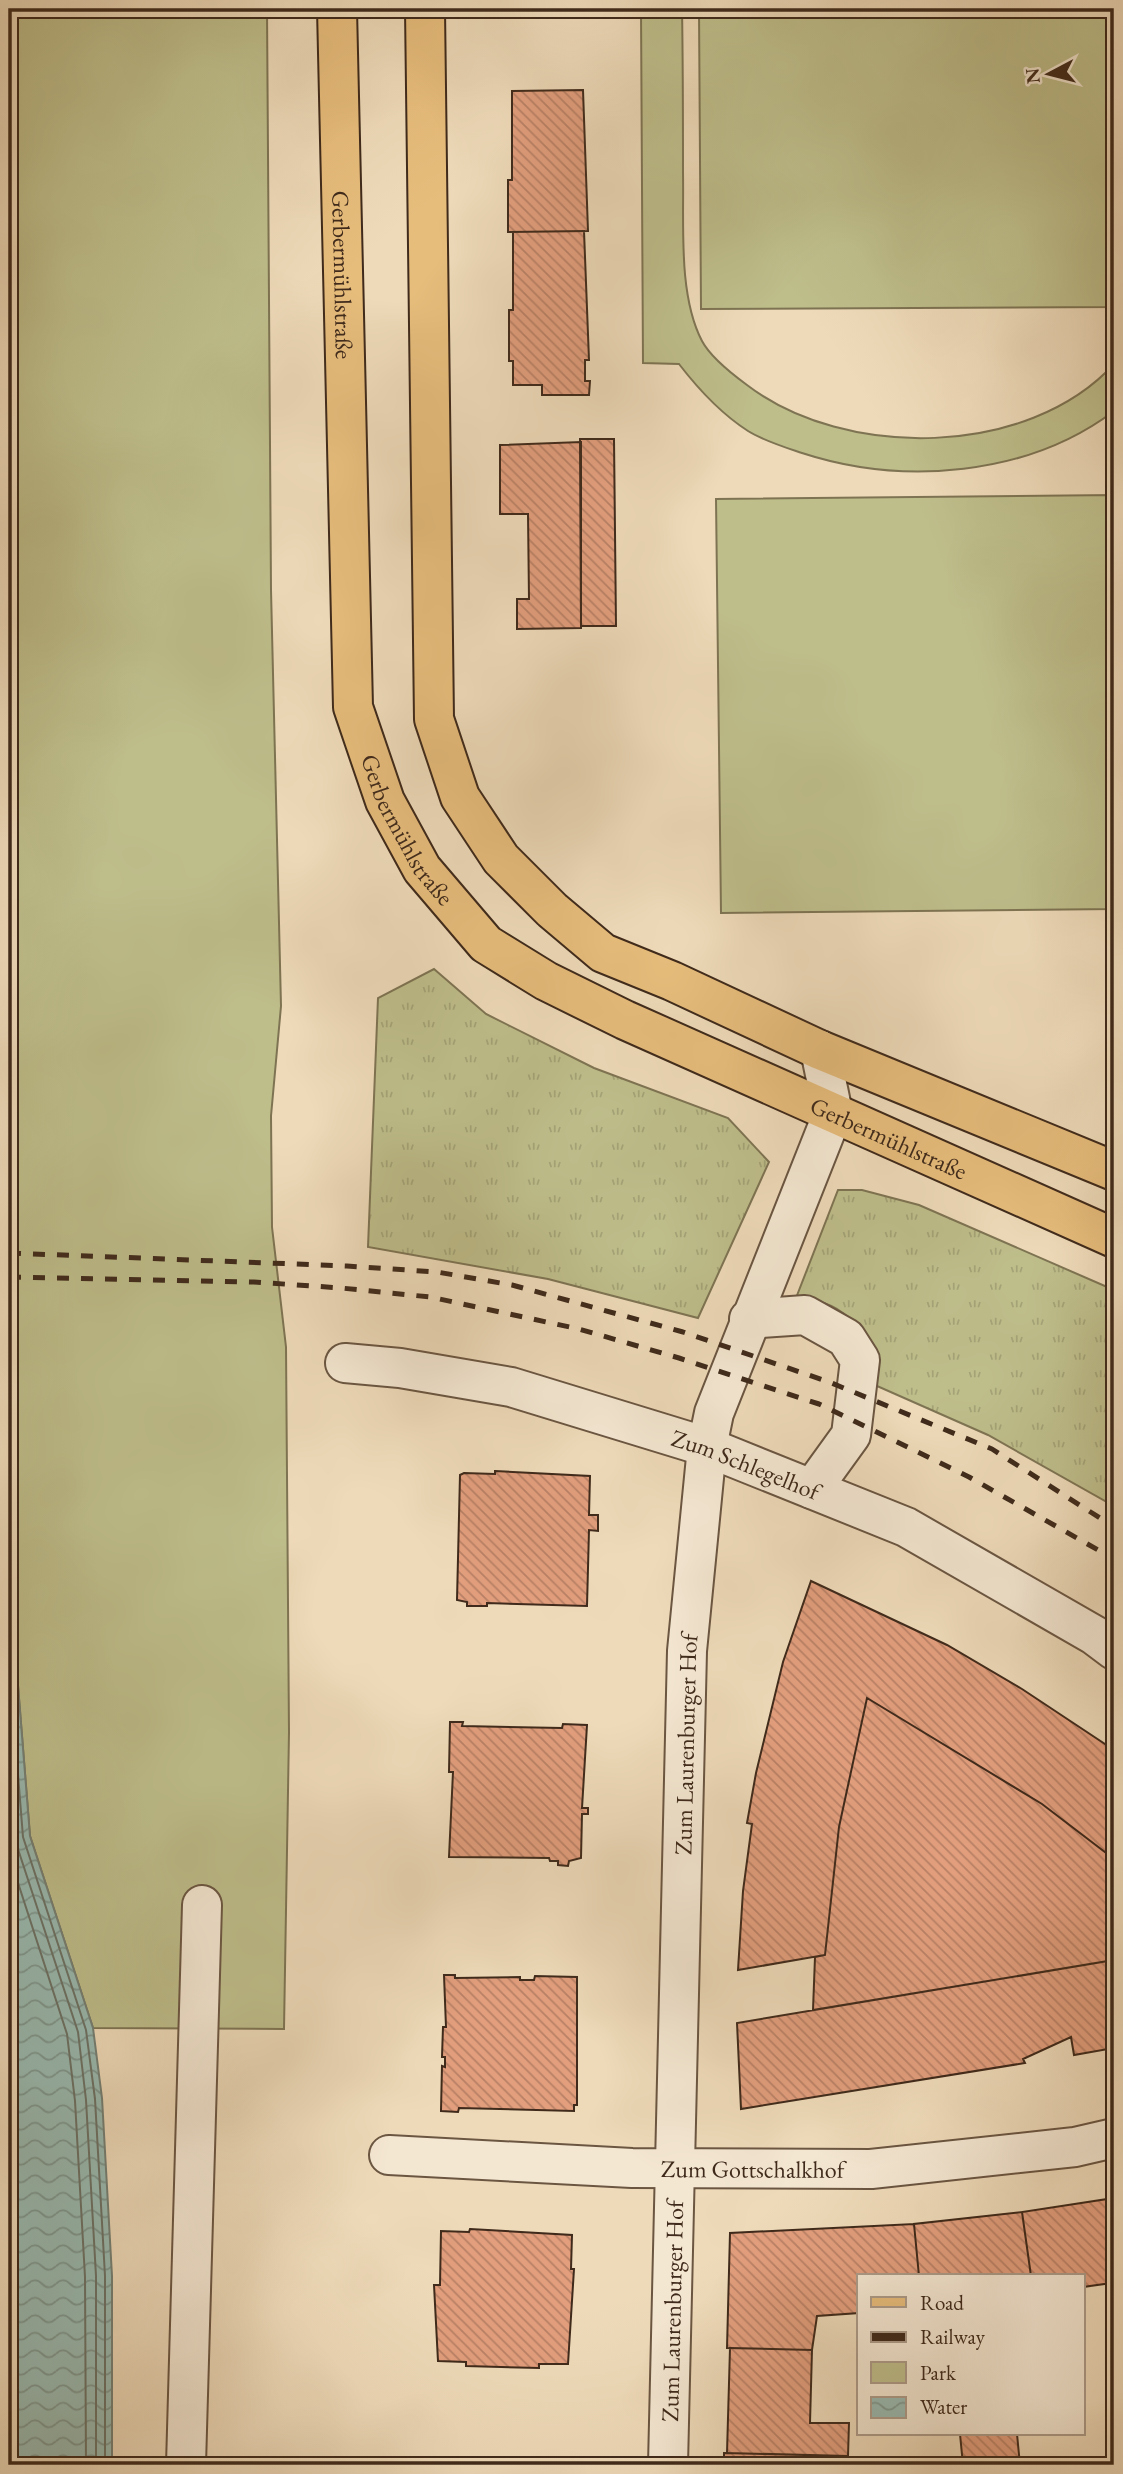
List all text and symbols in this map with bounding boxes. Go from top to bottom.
north arrow [1014,38,1084,108]
text: N [1019,66,1046,85]
street label: Gerbermühlstraße [326,190,361,360]
street label: Gerbermühlstraße [355,750,461,911]
street label: Gerbermühlstraße [806,1089,972,1186]
street label: Zum Schlegelhof [668,1422,828,1508]
street label: Zum Laurenburger Hof [667,1629,704,1855]
street label: Zum Gottschalkhof [661,2153,848,2184]
street label: Zum Laurenburger Hof [654,2196,690,2422]
legend [857,2274,1084,2436]
text: Road [920,2289,964,2316]
text: Railway [920,2323,986,2350]
text: Park [920,2359,957,2386]
text: Water [920,2393,967,2420]

